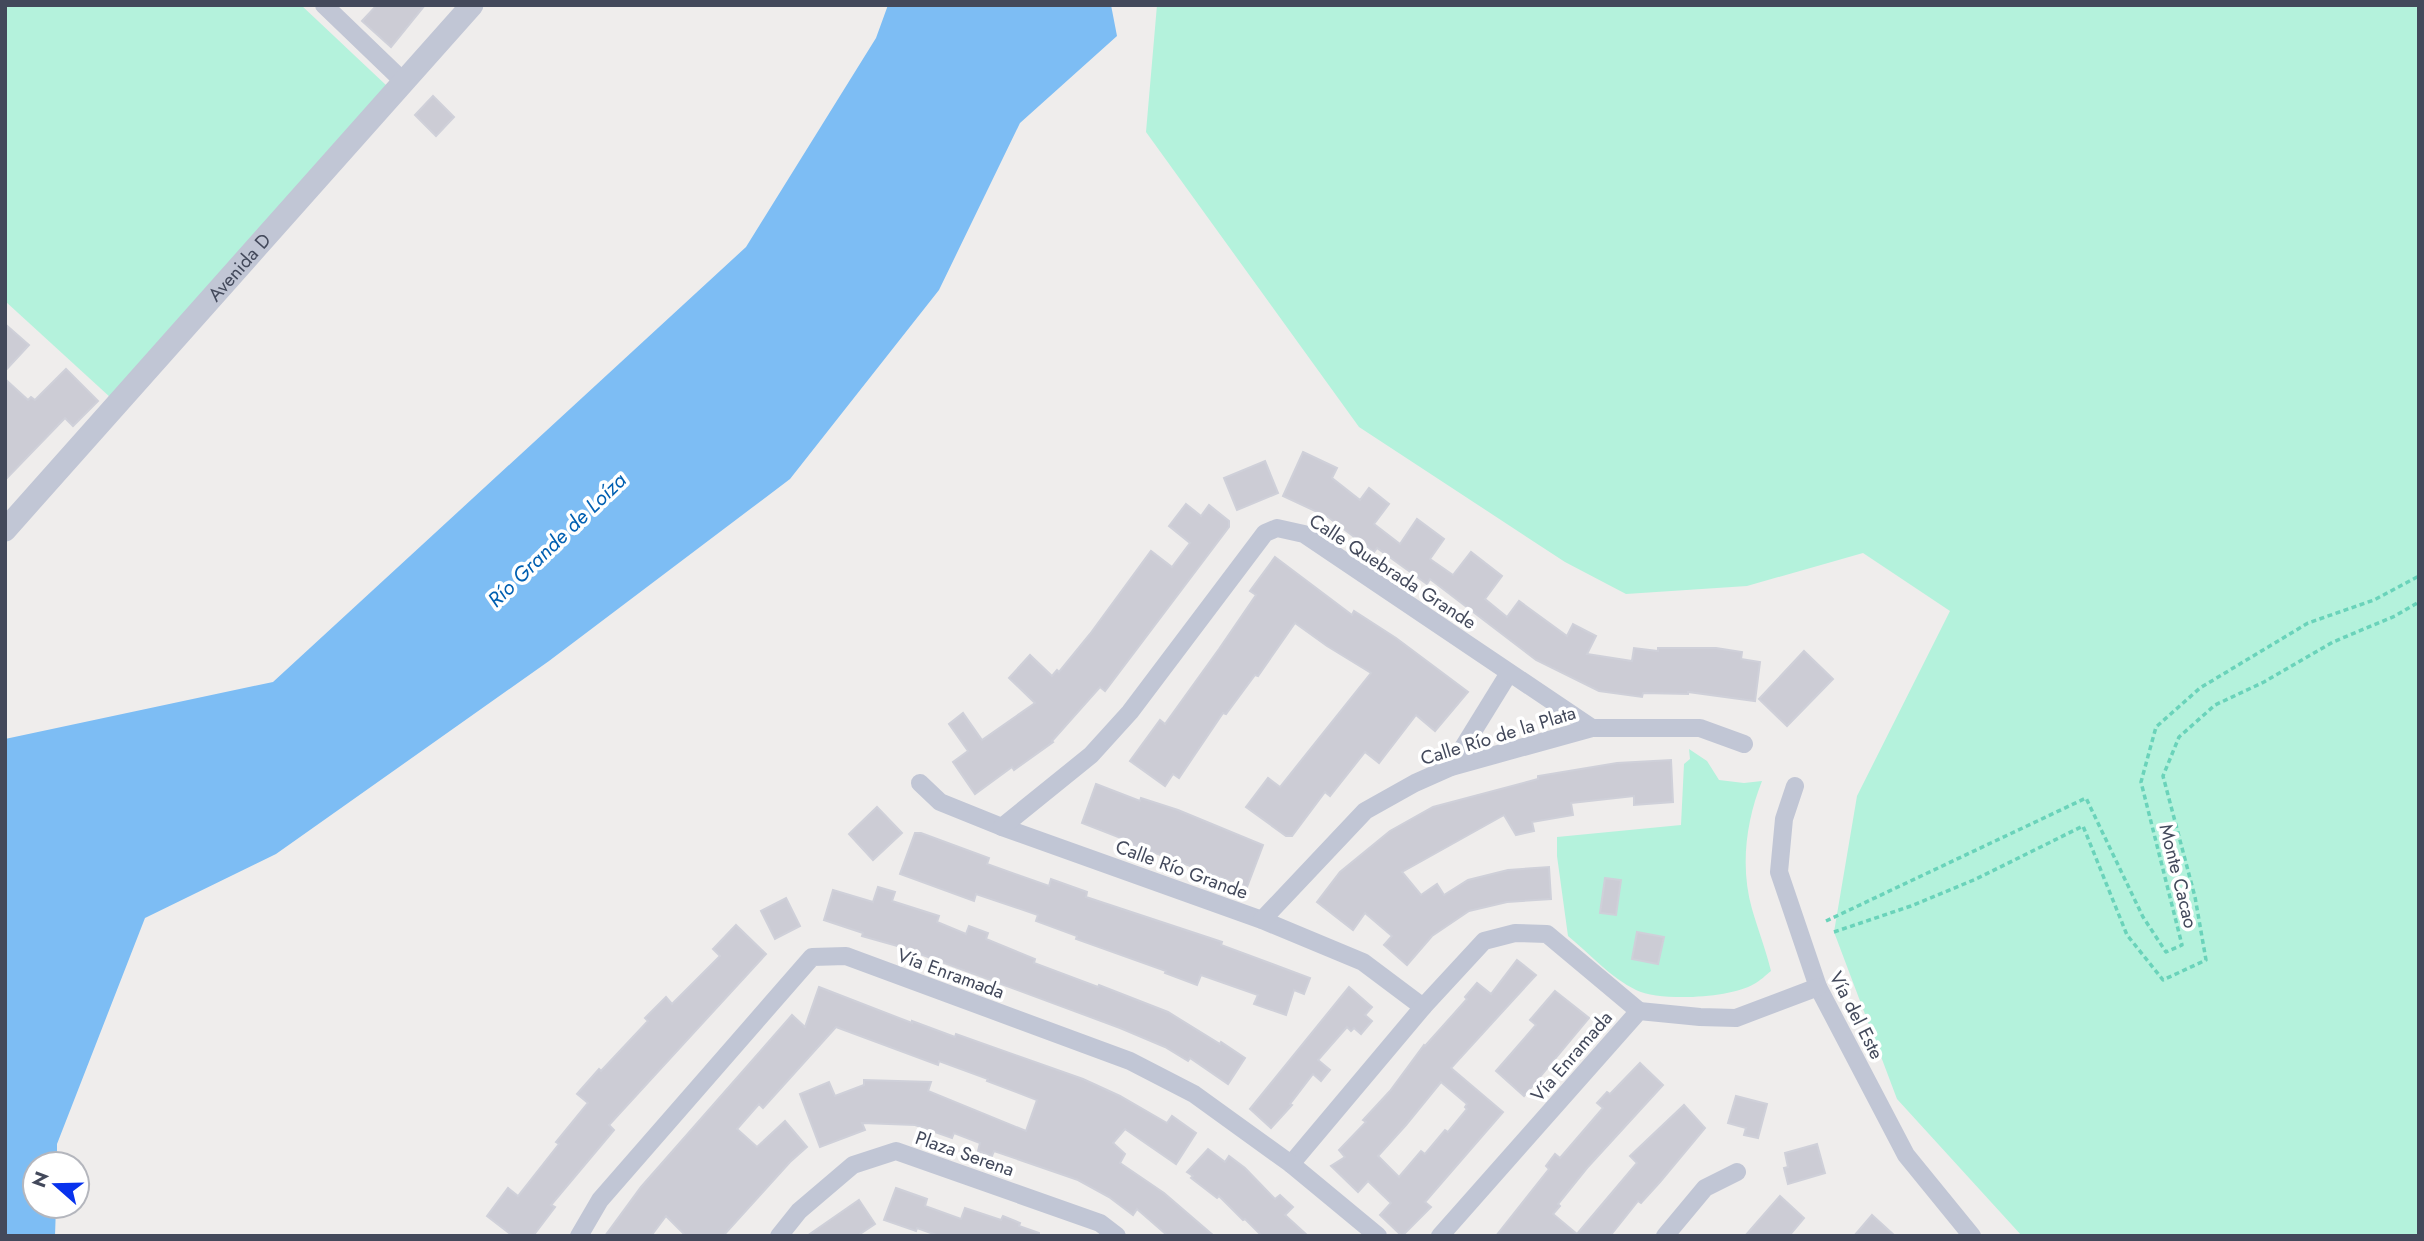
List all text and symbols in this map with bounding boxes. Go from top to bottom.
street label: Avenida D [202,227,277,307]
water label: Río Grande de Loíza [481,465,633,614]
street label: Calle Quebrada Grande [1304,507,1482,636]
street label: Calle Río de la Plata [1417,699,1579,772]
street label: Monte Cacao [2153,821,2205,931]
street label: Calle Río Grande [1112,833,1252,906]
street label: Vía Enramada [893,942,1008,1005]
street label: Vía del Este [1823,967,1890,1064]
street label: Vía Enramada [1524,1005,1618,1108]
street label: Plaza Serena [912,1124,1018,1183]
north arrow [21,1150,91,1220]
text: N [25,1168,56,1191]

